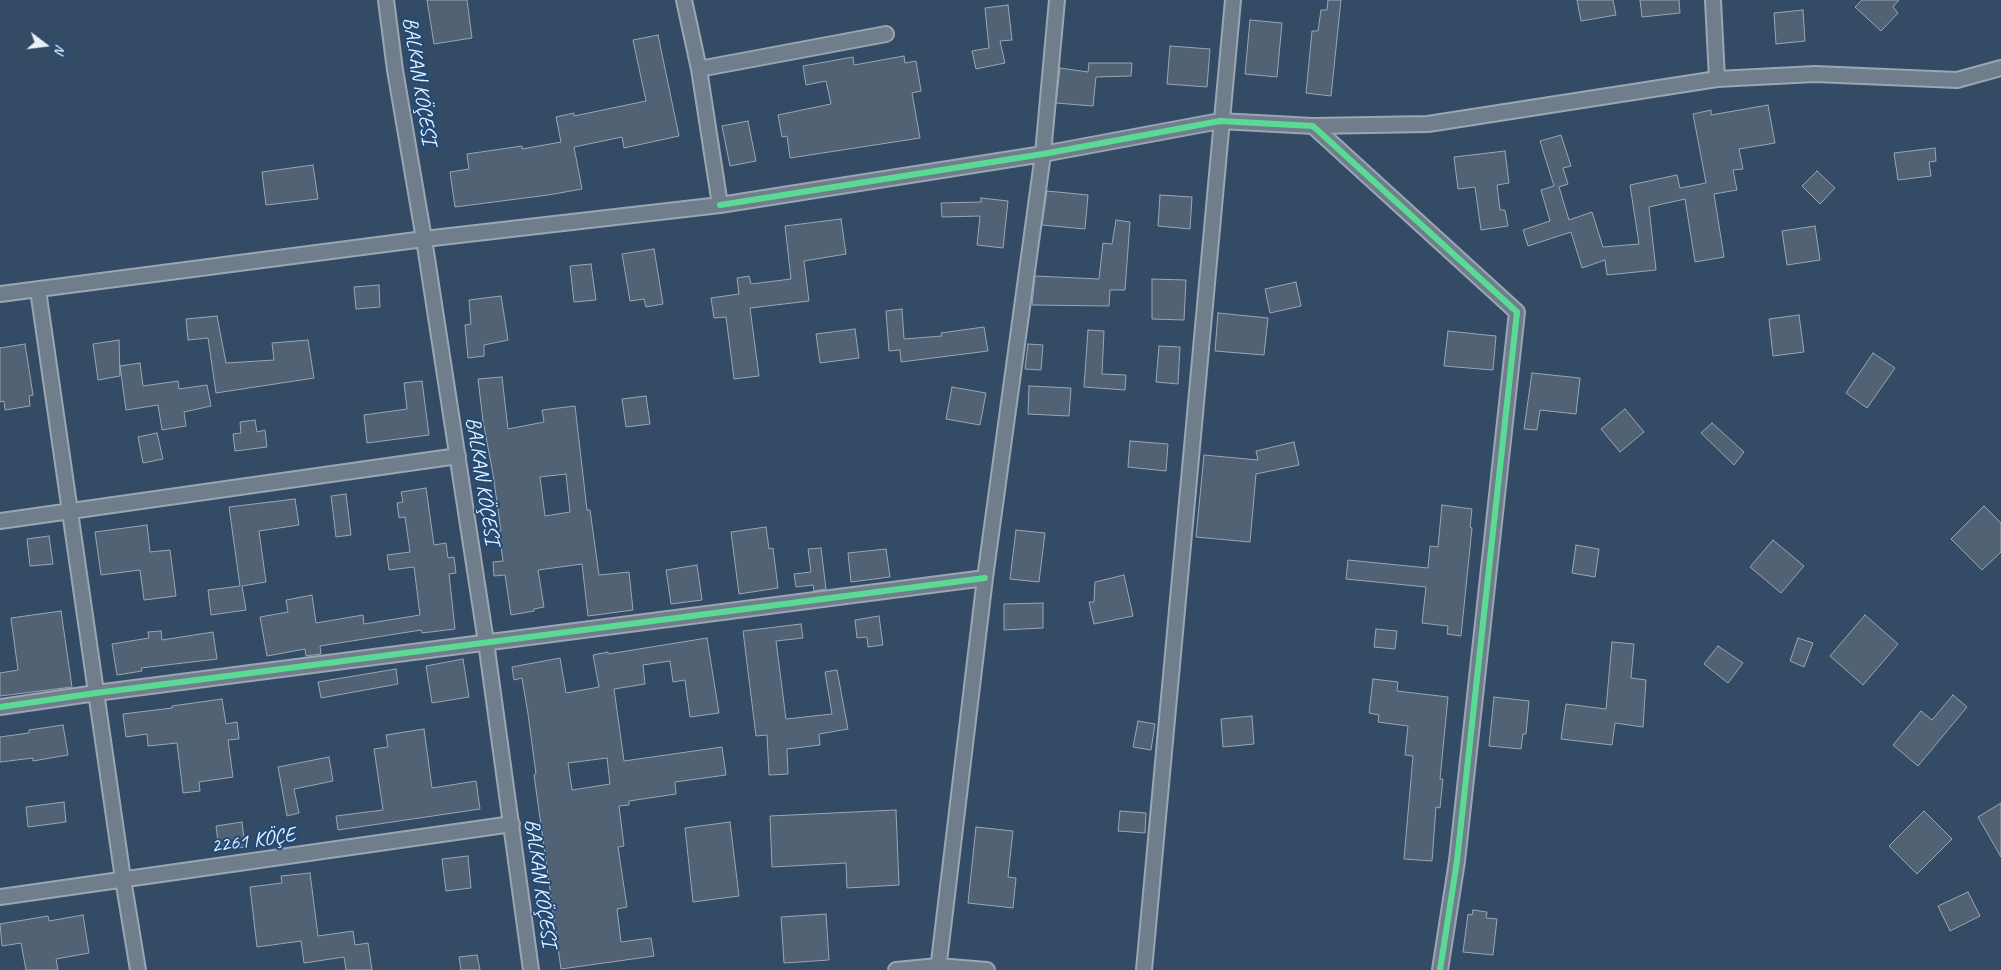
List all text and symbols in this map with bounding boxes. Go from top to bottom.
street label: BALKAN KÖÇESI [396,15,442,147]
north arrow [20,20,70,70]
text: N [51,43,69,55]
street label: BALKAN KÖÇESI [459,415,505,547]
street label: BALKAN KÖÇESI [519,818,561,948]
street label: 2261 KÖÇE [209,823,297,859]

